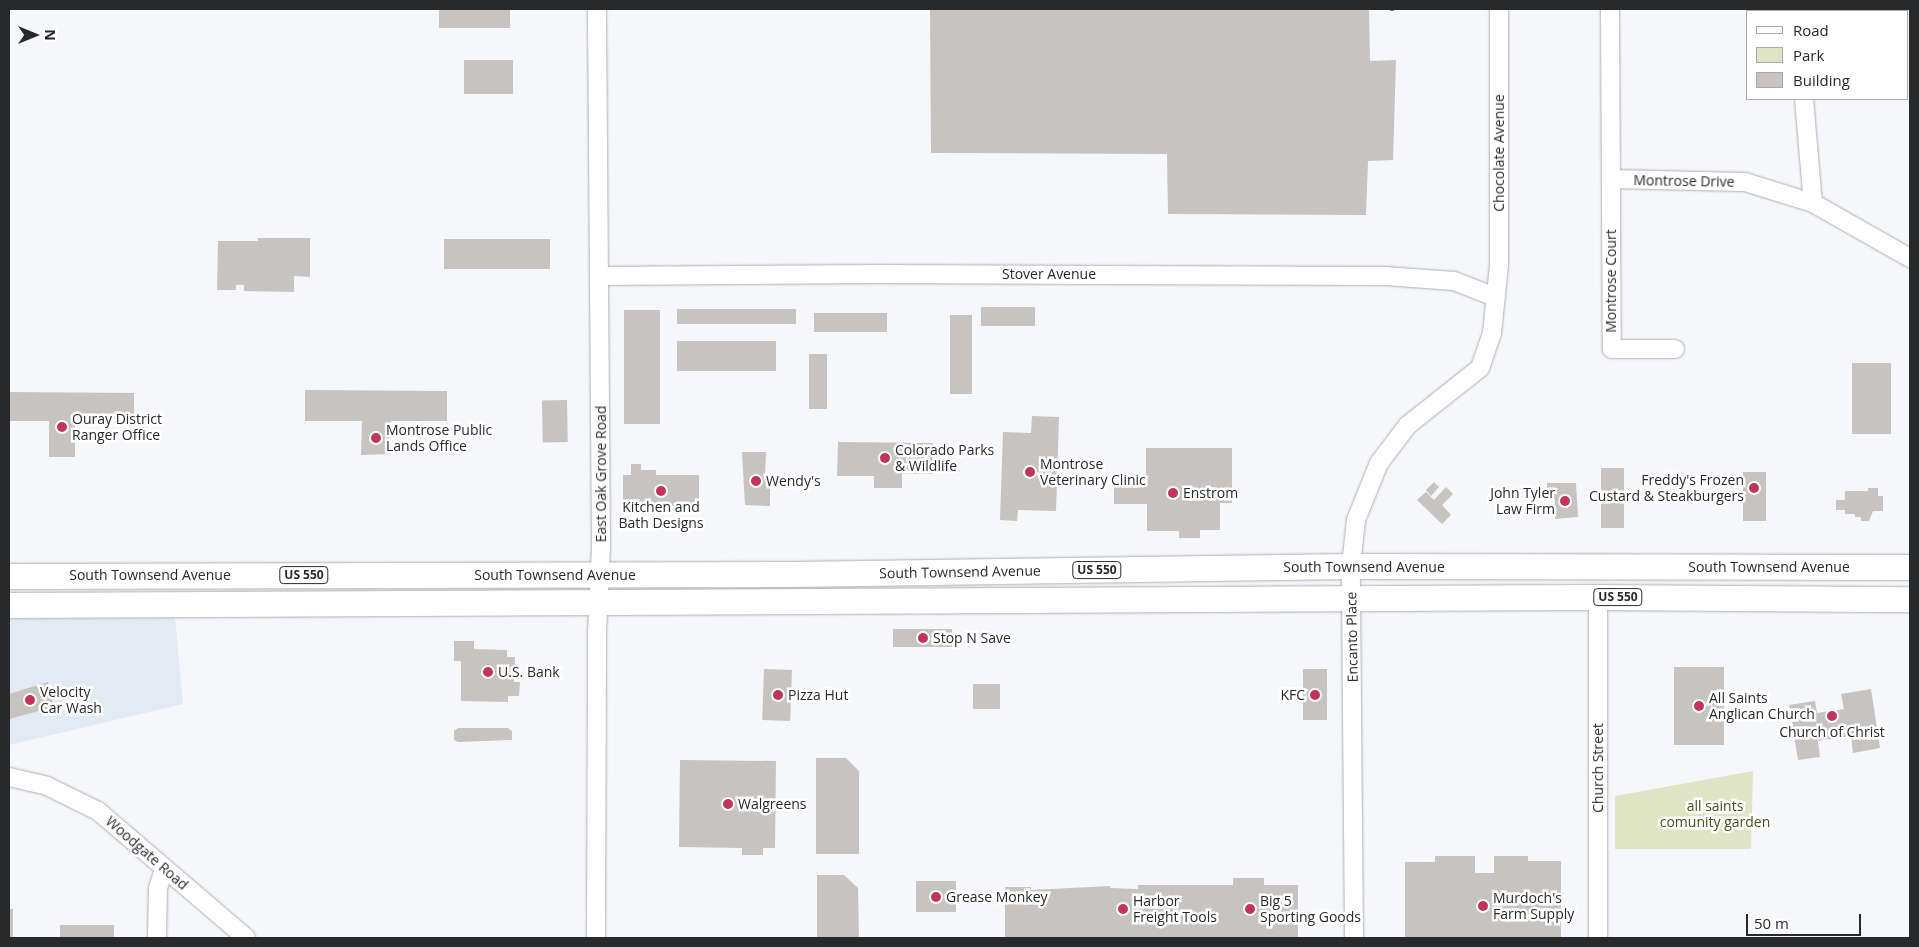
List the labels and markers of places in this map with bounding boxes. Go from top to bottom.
place label: Ouray District Ranger Office [72,411,162,444]
marker: Ouray District Ranger Office [56,421,68,433]
place label: Montrose Public Lands Office [386,422,492,454]
marker: Montrose Public Lands Office [370,432,382,444]
place label: Colorado Parks & Wildlife [895,442,994,474]
marker: Colorado Parks & Wildlife [879,452,891,464]
place label: Montrose Veterinary Clinic [1040,456,1146,488]
marker: Montrose Veterinary Clinic [1024,466,1036,478]
place label: Freddy's Frozen Custard & Steakburgers [1589,472,1744,504]
place label: Wendy's [766,473,821,489]
marker: Wendy's [750,475,762,487]
marker: Freddy's Frozen Custard & Steakburgers [1748,482,1760,494]
marker: Kitchen and Bath Designs [655,485,667,497]
place label: Enstrom [1183,485,1238,501]
place label: John Tyler Law Firm [1490,485,1555,518]
marker: Enstrom [1167,487,1179,499]
marker: John Tyler Law Firm [1559,495,1571,507]
place label: Kitchen and Bath Designs [618,499,704,532]
place label: Stop N Save [933,630,1011,646]
marker: Stop N Save [917,632,929,644]
place label: U.S. Bank [498,664,560,680]
marker: U.S. Bank [482,666,494,678]
place label: Velocity Car Wash [40,684,102,716]
place label: Pizza Hut [788,687,848,703]
place label: KFC [1280,687,1305,703]
marker: Pizza Hut [772,689,784,701]
marker: KFC [1309,689,1321,701]
place label: All Saints Anglican Church [1709,690,1815,722]
marker: Velocity Car Wash [24,694,36,706]
marker: All Saints Anglican Church [1693,700,1705,712]
marker: Church of Christ [1826,710,1838,722]
place label: Church of Christ [1779,724,1885,740]
place label: Walgreens [738,796,807,812]
marker: Walgreens [722,798,734,810]
place label: Grease Monkey [946,889,1048,905]
place label: Murdoch's Farm Supply [1493,890,1574,922]
marker: Grease Monkey [930,891,942,903]
place label: Harbor Freight Tools [1133,893,1217,926]
place label: Big 5 Sporting Goods [1260,893,1361,926]
marker: Murdoch's Farm Supply [1477,900,1489,912]
marker: Harbor Freight Tools [1117,903,1129,915]
marker: Big 5 Sporting Goods [1244,903,1256,915]

